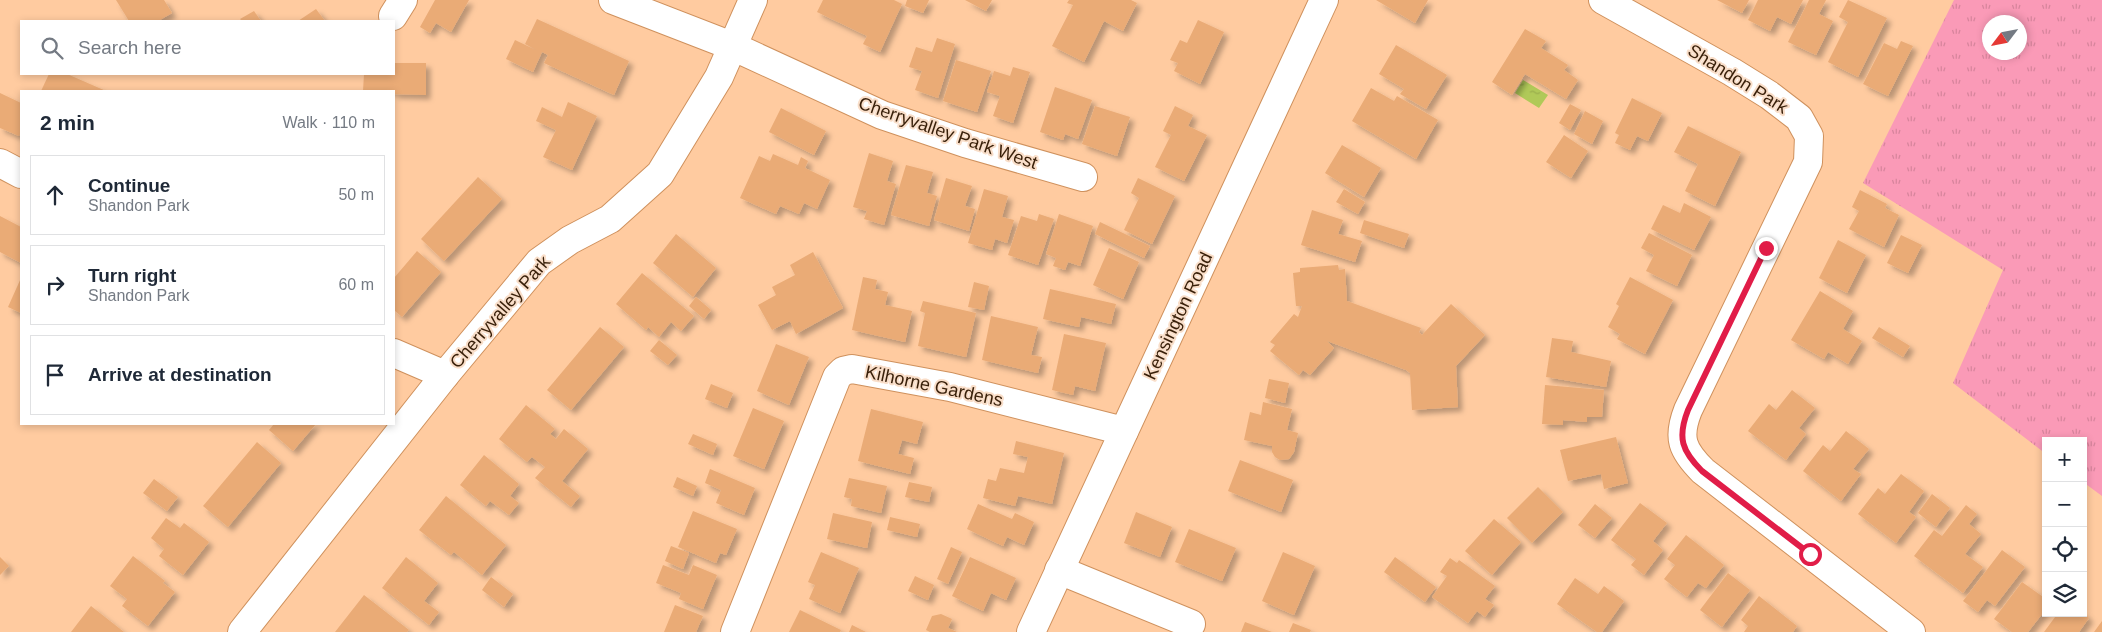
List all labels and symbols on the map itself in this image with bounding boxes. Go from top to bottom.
north arrow [1982,15,2027,60]
street label: Shandon Park [1684,40,1793,118]
street label: Cherryvalley Park West [856,93,1040,173]
route end [1755,237,1778,260]
street label: Kensington Road [1140,249,1216,383]
street label: Cherryvalley Park [446,251,555,372]
street label: Kilhorne Gardens [863,362,1005,410]
route start [1799,543,1822,566]

